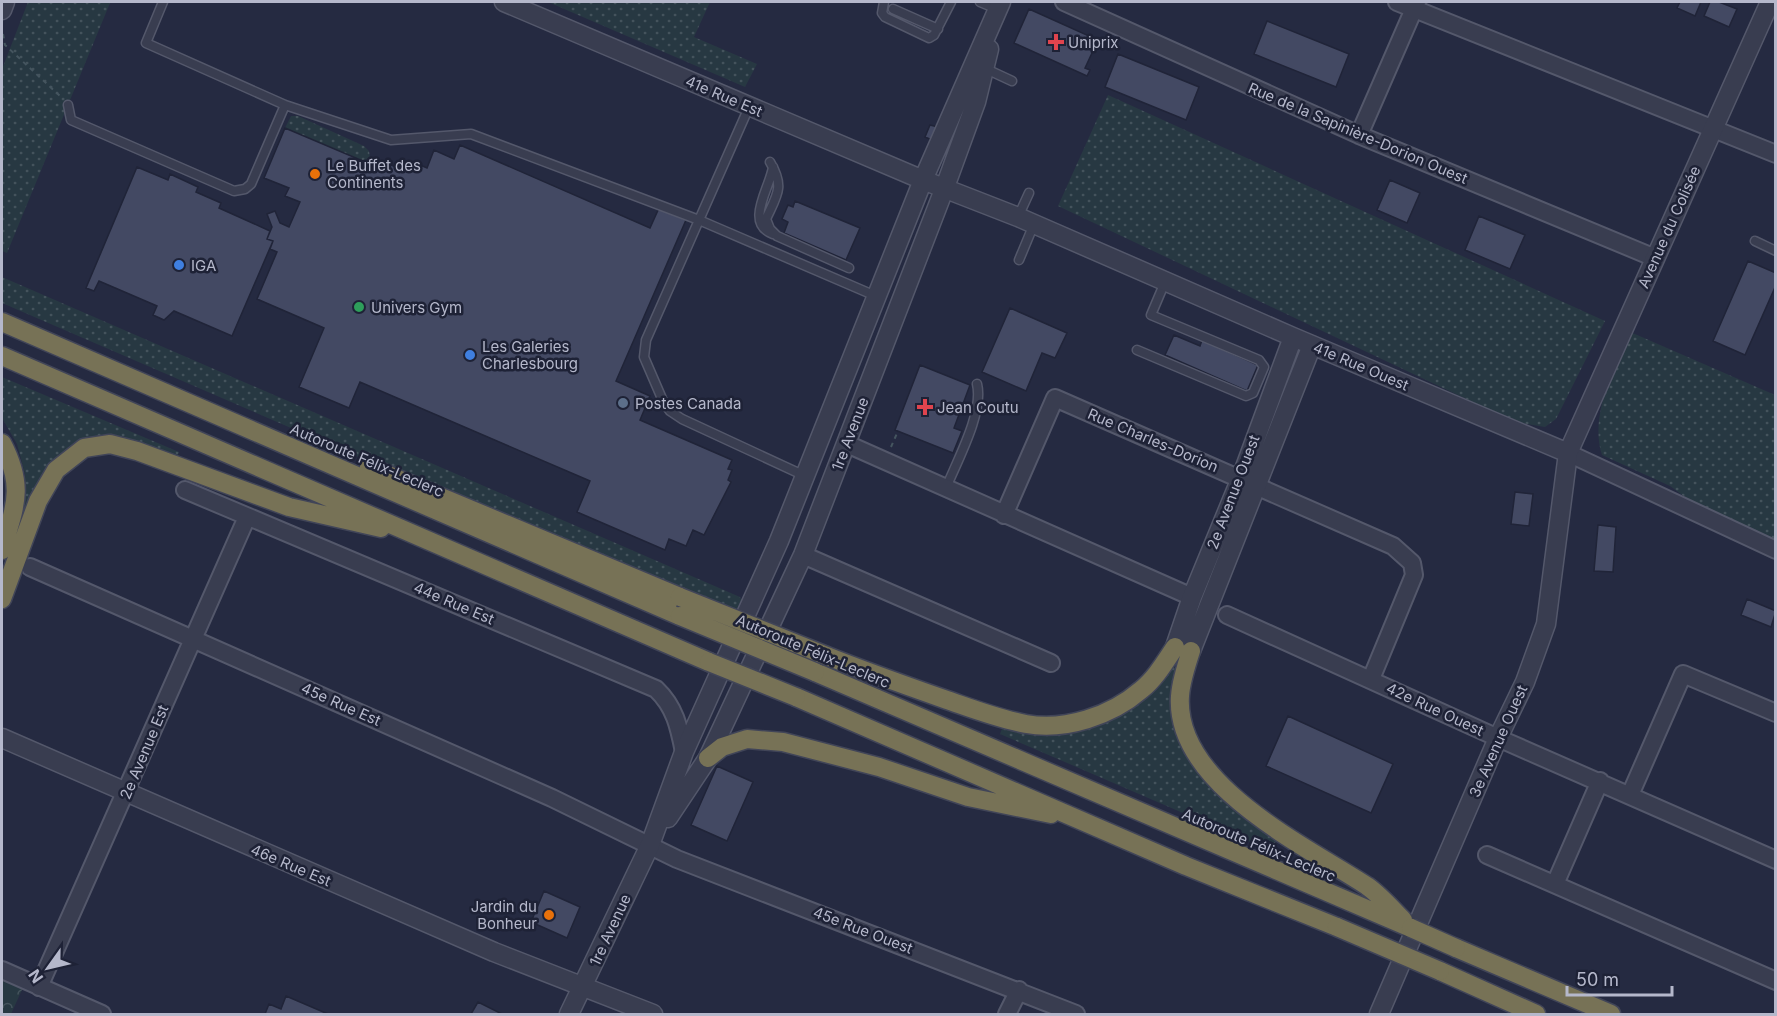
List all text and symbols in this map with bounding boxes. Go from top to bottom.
place label: Uniprix [1068,33,1119,52]
marker: Uniprix [1049,35,1063,49]
street label: 41e Rue Est [683,71,765,121]
street label: Rue de la Sapinière-Dorion Ouest [1245,78,1471,188]
place label: Le Buffet des Continents [327,156,421,192]
street label: Avenue du Colisée [1634,163,1704,291]
marker: Le Buffet des Continents [308,167,322,181]
place label: IGA [191,256,216,275]
marker: IGA [172,258,186,272]
place label: Univers Gym [371,298,462,317]
marker: Univers Gym [352,300,366,314]
place label: Les Galeries Charlesbourg [482,337,578,373]
street label: 41e Rue Ouest [1310,337,1412,395]
marker: Les Galeries Charlesbourg [463,348,477,362]
place label: Postes Canada [635,394,741,413]
street label: 1re Avenue [827,395,873,473]
marker: Postes Canada [616,396,630,410]
place label: Jean Coutu [937,398,1019,417]
marker: Jean Coutu [918,400,932,414]
street label: Rue Charles-Dorion [1085,404,1221,476]
street label: Autoroute Félix-Leclerc [287,419,447,501]
street label: 2e Avenue Ouest [1202,432,1264,552]
street label: 44e Rue Est [411,578,497,629]
street label: Autoroute Félix-Leclerc [733,610,893,692]
street label: 45e Rue Est [298,678,384,730]
street label: 42e Rue Ouest [1383,678,1487,740]
street label: 3e Avenue Ouest [1465,682,1531,800]
street label: 2e Avenue Est [116,702,172,802]
street label: Autoroute Félix-Leclerc [1179,804,1339,886]
street label: 46e Rue Est [248,840,334,890]
street label: 1re Avenue [585,891,635,969]
place label: Jardin du Bonheur [471,897,537,933]
street label: 45e Rue Ouest [811,902,916,958]
marker: Jardin du Bonheur [542,908,556,922]
north arrow [18,938,78,998]
scale bar [1567,959,1672,997]
text: N [24,966,47,987]
text: 50 m [1576,969,1619,990]

